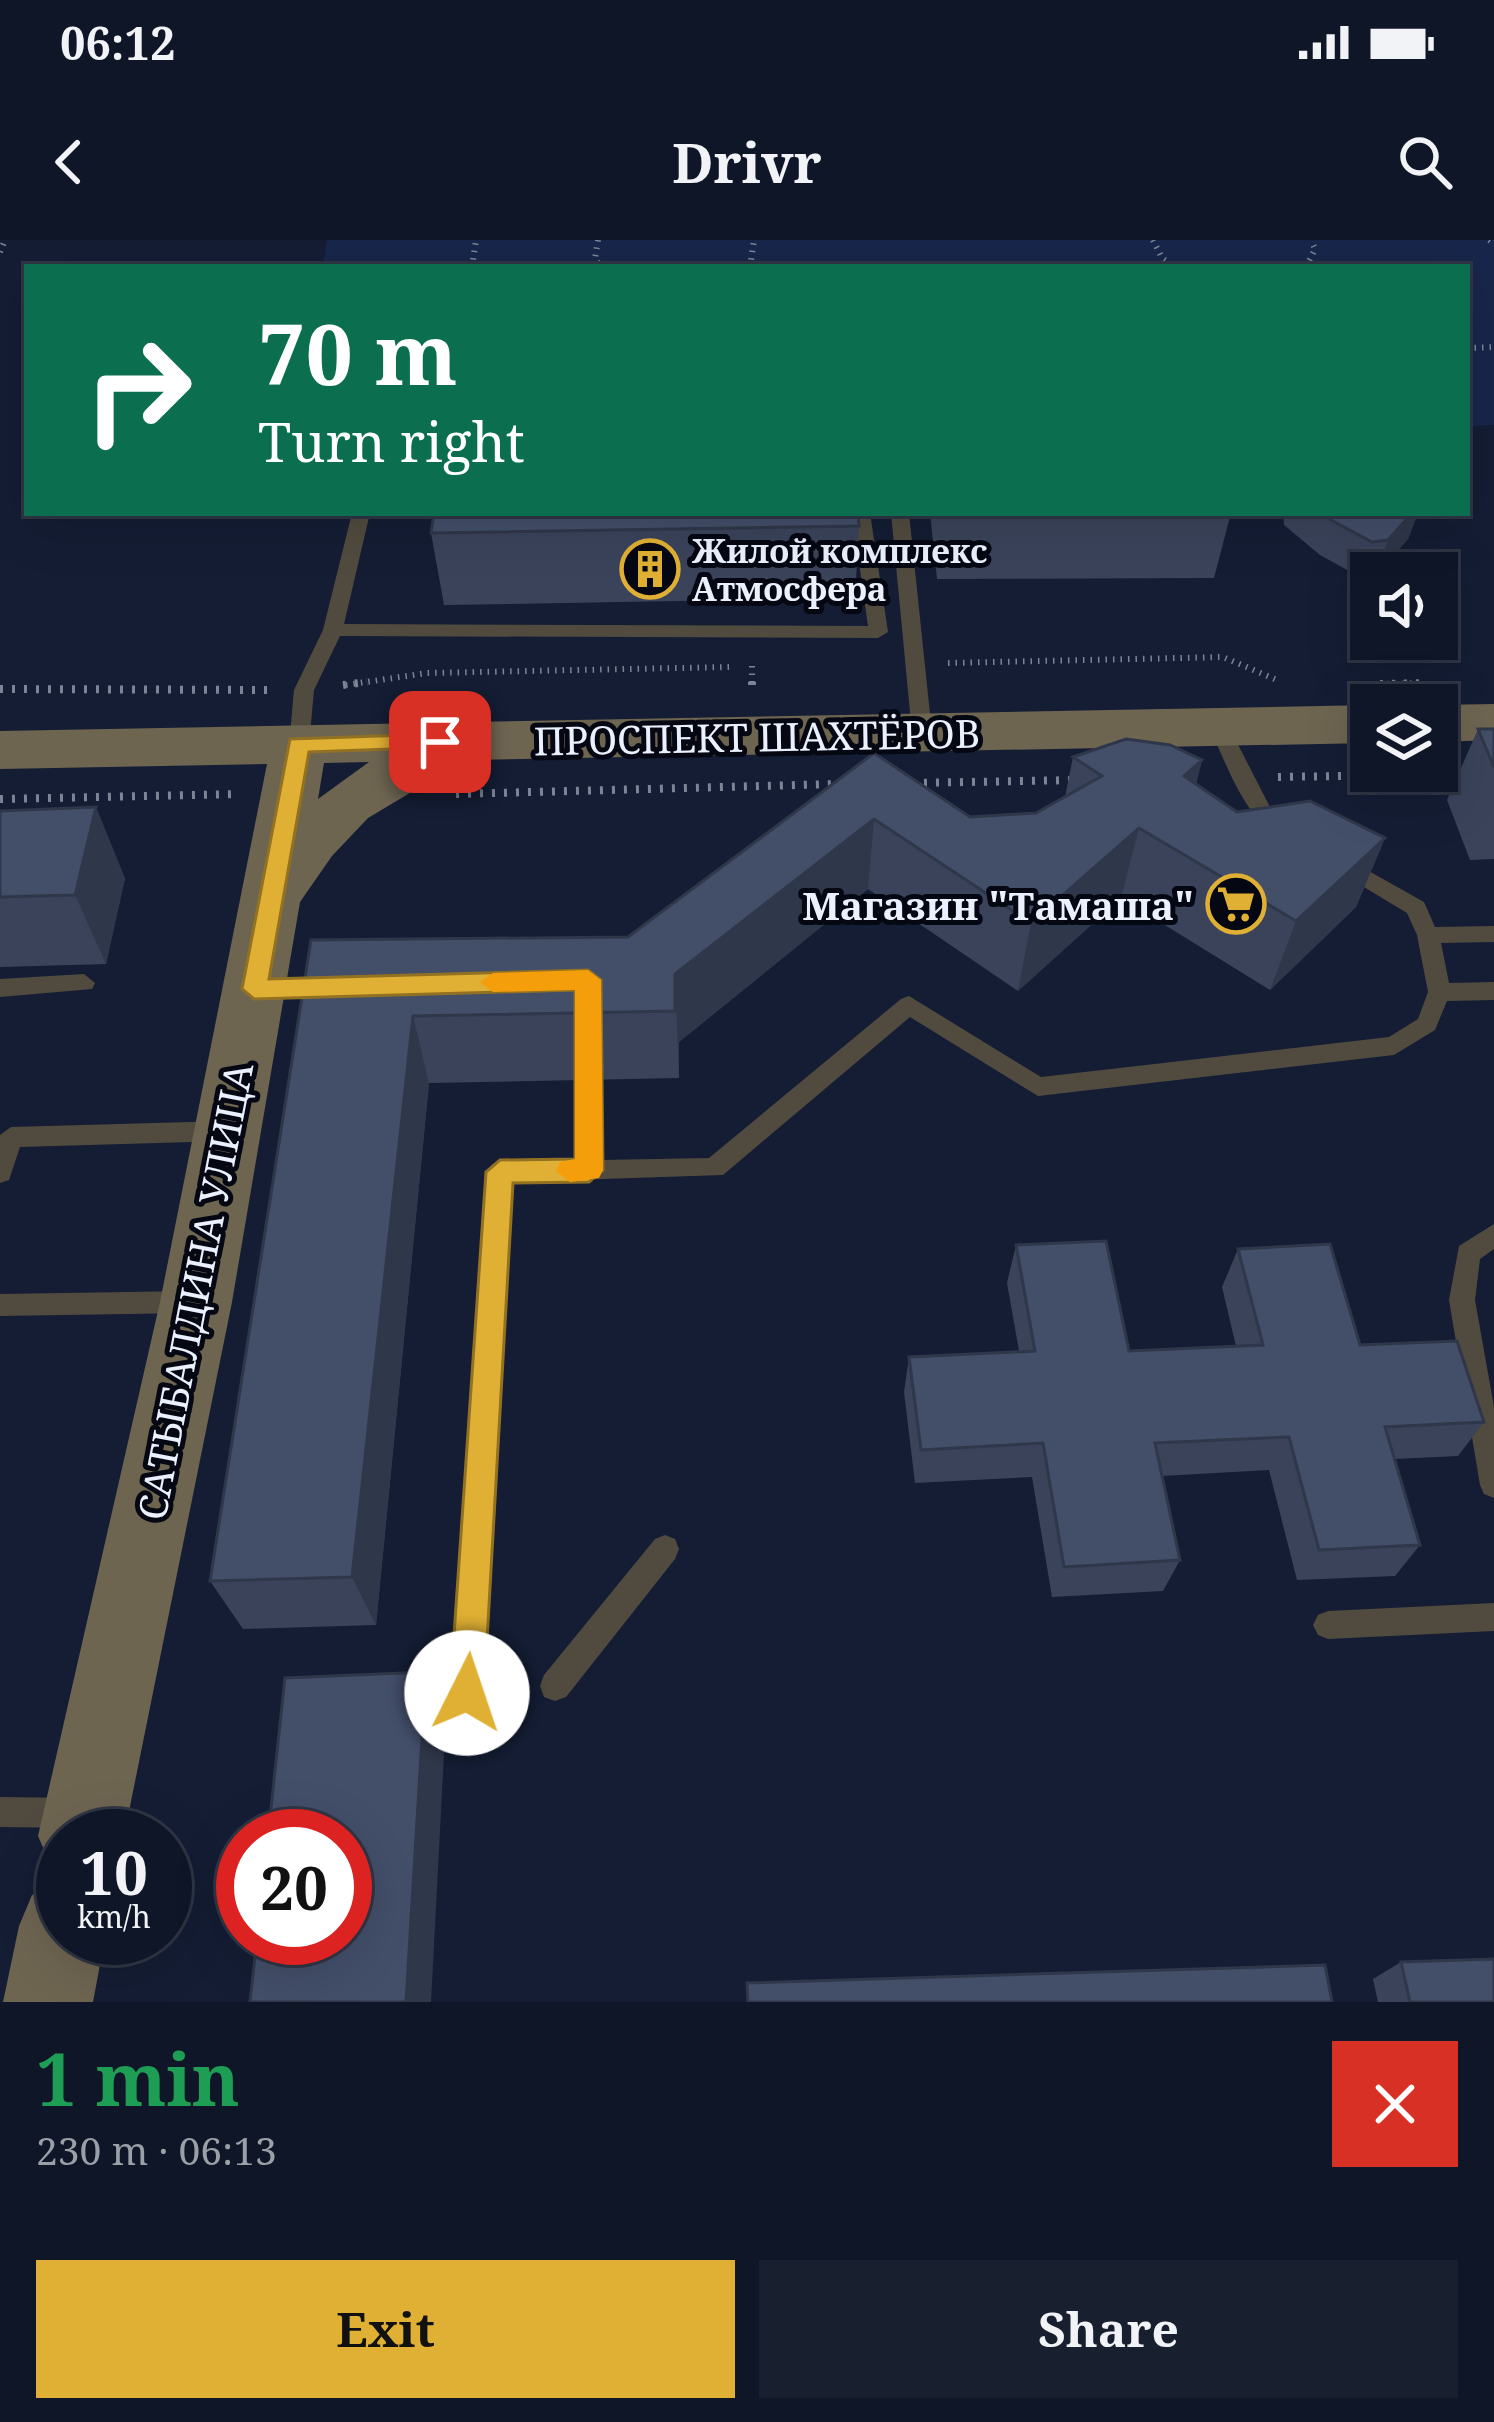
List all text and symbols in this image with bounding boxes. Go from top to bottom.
text: 06:12 [60,12,175,73]
text: Drivr [672,125,822,199]
icon: back [36,129,102,195]
icon: search [1392,129,1458,195]
text: 70 m [258,295,458,410]
icon: right [60,312,216,468]
text: Turn right [258,404,525,478]
place label: Жилой комплекс Атмосфера [692,528,988,611]
building icon: Жилой комплекс Атмосфера [619,538,681,600]
map controls [1350,552,1458,792]
button: sound [1350,552,1458,660]
button: layers [1350,684,1458,792]
pin [389,691,491,793]
street label: ПРОСПЕКТ ШАХТЁРОВ [533,706,981,766]
icon: arrive [407,709,473,775]
supermarket icon: Магазин "Тамаша" [1205,873,1267,935]
place label: Магазин "Тамаша" [802,878,1194,931]
street label: САТЫБАЛДИНА УЛИЦА [124,1057,264,1524]
position arrow [404,1630,530,1756]
speed limit sign: 20 [216,1809,372,1965]
text: 10 [80,1831,148,1913]
text: km/h [77,1896,151,1937]
text: 1 min [36,2029,240,2127]
button: close [1332,2041,1458,2167]
text: 230 m · 06:13 [36,2123,277,2176]
button: Exit [36,2260,735,2398]
button: Share [759,2260,1458,2398]

